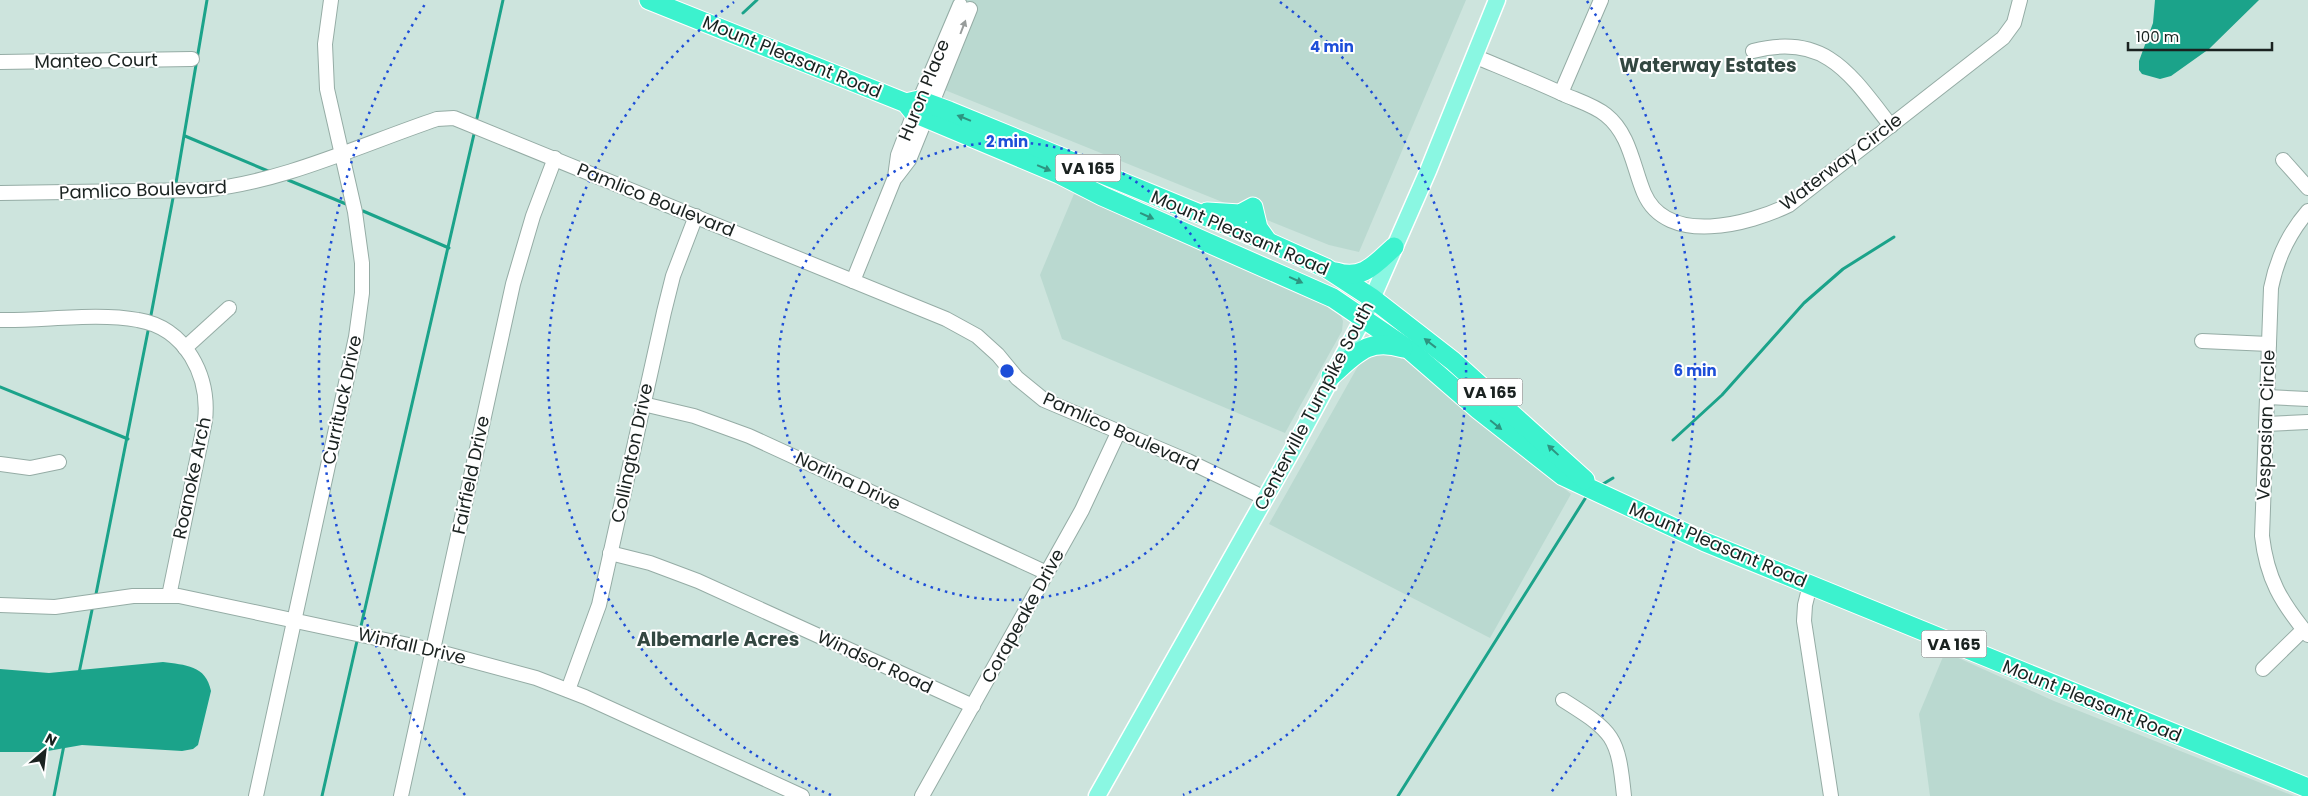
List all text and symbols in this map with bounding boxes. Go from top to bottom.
street label: Mount Pleasant Road [699,9,885,104]
one-way arrow [959,19,967,34]
scale bar [2128,20,2272,52]
text: 100 m [2136,26,2179,47]
street label: Huron Place [892,35,955,144]
text: 4 min [1310,36,1354,57]
street label: Manteo Court [34,47,158,74]
district label: Waterway Estates [1619,52,1797,79]
street label: Waterway Circle [1774,107,1907,216]
one-way arrow [957,113,971,121]
text: 2 min [986,131,1028,152]
road number: VA 165 [1056,154,1120,182]
street label: Pamlico Boulevard [574,156,739,243]
one-way arrow [1037,164,1051,172]
street label: Pamlico Boulevard [59,174,227,205]
street label: Mount Pleasant Road [1147,184,1333,281]
one-way arrow [1140,212,1154,220]
one-way arrow [1289,276,1303,284]
street label: Centerville Turnpike South [1248,297,1379,515]
street label: Currituck Drive [316,333,367,467]
one-way arrow [1424,337,1437,348]
street label: Vespasian Circle [2250,349,2281,501]
text: 6 min [1673,360,1717,381]
centre of rings [998,362,1016,380]
road number: VA 165 [1458,378,1522,406]
street label: Collington Drive [605,381,658,525]
street label: Pamlico Boulevard [1039,386,1203,477]
street label: Fairfield Drive [446,413,495,536]
street label: Roanoke Arch [166,415,217,541]
one-way arrow [1490,419,1503,430]
one-way arrow [1547,444,1559,456]
street label: Norlina Drive [792,445,905,516]
street label: Mount Pleasant Road [1625,496,1811,593]
street label: Corapeake Drive [975,544,1070,687]
street label: Winfall Drive [356,621,469,670]
street label: Windsor Road [813,624,937,699]
district label: Albemarle Acres [637,626,799,653]
road number: VA 165 [1922,630,1986,658]
street label: Mount Pleasant Road [1999,653,2185,748]
north arrow [20,726,70,776]
text: N [42,728,60,751]

